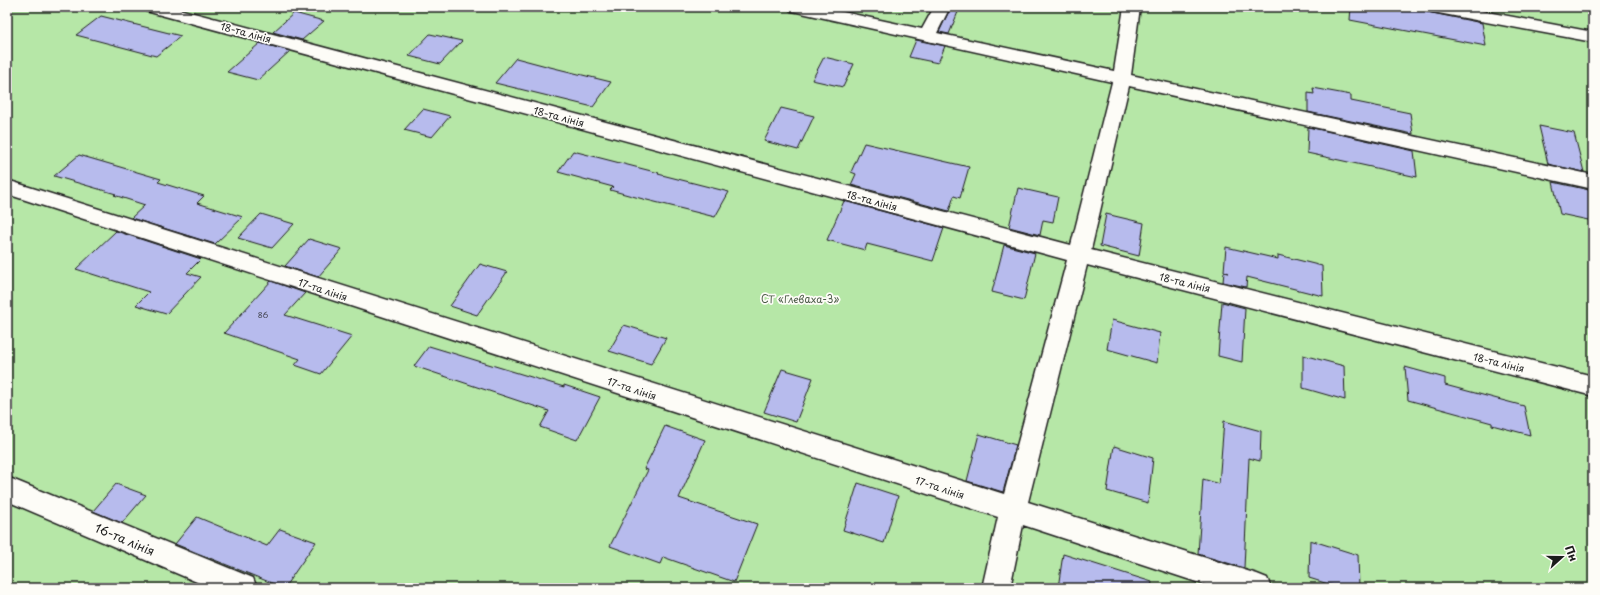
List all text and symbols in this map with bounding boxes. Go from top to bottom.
street label: 18-та лінія [219,18,273,46]
street label: 18-та лінія [532,102,586,130]
street label: 18-та лінія [845,186,899,214]
street label: 18-та лінія [1158,268,1212,296]
street label: 17-та лінія [296,274,350,304]
park label: СТ «Глеваха-3» [761,291,839,306]
house number: 86 [258,309,269,321]
street label: 18-та лінія [1472,348,1526,376]
street label: 17-та лінія [605,373,659,403]
street label: 17-та лінія [913,472,967,502]
street label: 16-та лінія [92,518,158,560]
north arrow [1542,537,1582,577]
text: Пн [1561,543,1583,564]

